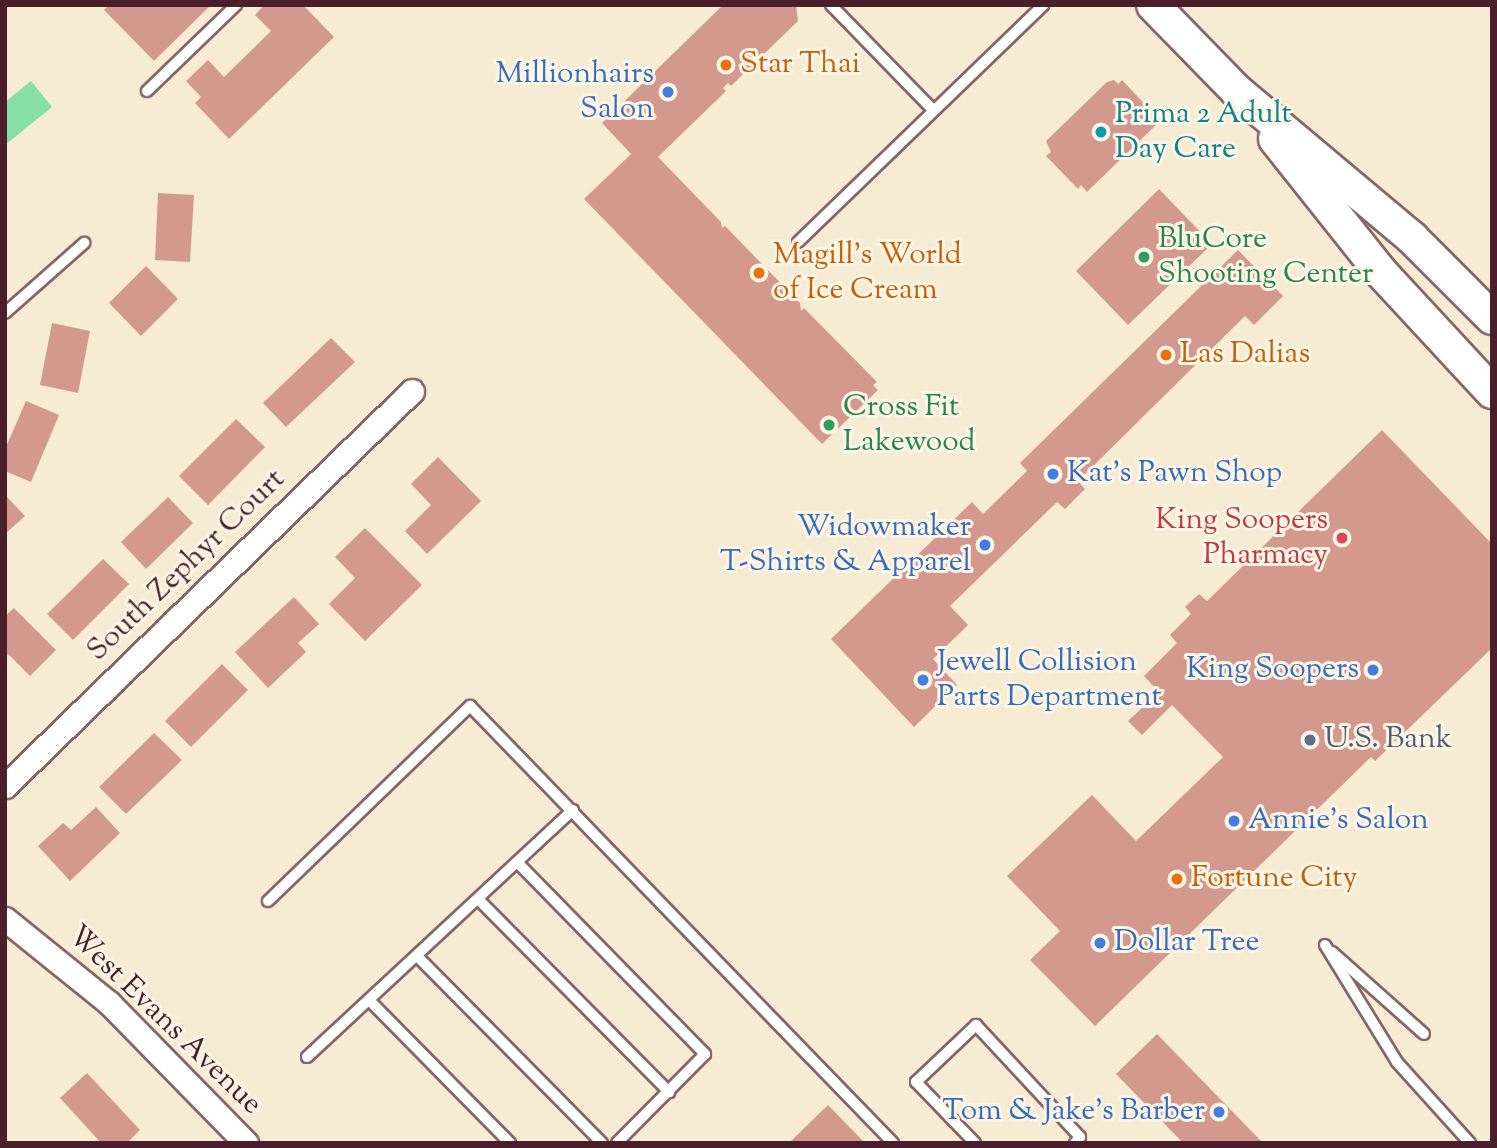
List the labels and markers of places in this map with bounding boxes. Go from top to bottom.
place label: Star Thai [740,47,860,83]
place label: Millionhairs Salon [496,57,654,127]
marker: Star Thai [718,57,734,73]
marker: Millionhairs Salon [660,84,676,100]
place label: Prima 2 Adult Day Care [1115,97,1292,168]
marker: Prima 2 Adult Day Care [1093,124,1109,140]
place label: BluCore Shooting Center [1158,222,1373,292]
place label: Magill's World of Ice Cream [773,238,962,308]
marker: BluCore Shooting Center [1136,249,1152,265]
marker: Magill's World of Ice Cream [751,265,767,281]
place label: Las Dalias [1180,337,1310,373]
marker: Las Dalias [1158,347,1174,363]
place label: Cross Fit Lakewood [843,390,976,460]
marker: Cross Fit Lakewood [821,417,837,433]
place label: Kat's Pawn Shop [1067,456,1282,492]
marker: Kat's Pawn Shop [1045,466,1061,482]
place label: King Soopers Pharmacy [1155,503,1328,574]
place label: Widowmaker T-Shirts & Apparel [720,510,971,580]
marker: King Soopers Pharmacy [1334,530,1350,546]
marker: Widowmaker T-Shirts & Apparel [977,537,993,553]
place label: Jewell Collision Parts Department [937,645,1162,716]
place label: King Soopers [1186,652,1359,688]
marker: King Soopers [1365,662,1381,678]
marker: Jewell Collision Parts Department [915,672,931,688]
place label: U.S. Bank [1324,722,1452,758]
marker: U.S. Bank [1302,732,1318,748]
place label: Annie's Salon [1248,803,1429,839]
marker: Annie's Salon [1226,813,1242,829]
place label: Fortune City [1191,861,1357,897]
marker: Fortune City [1169,871,1185,887]
place label: Dollar Tree [1114,925,1259,961]
marker: Dollar Tree [1092,935,1108,951]
place label: Tom & Jake's Barber [942,1094,1205,1130]
marker: Tom & Jake's Barber [1211,1104,1227,1120]

